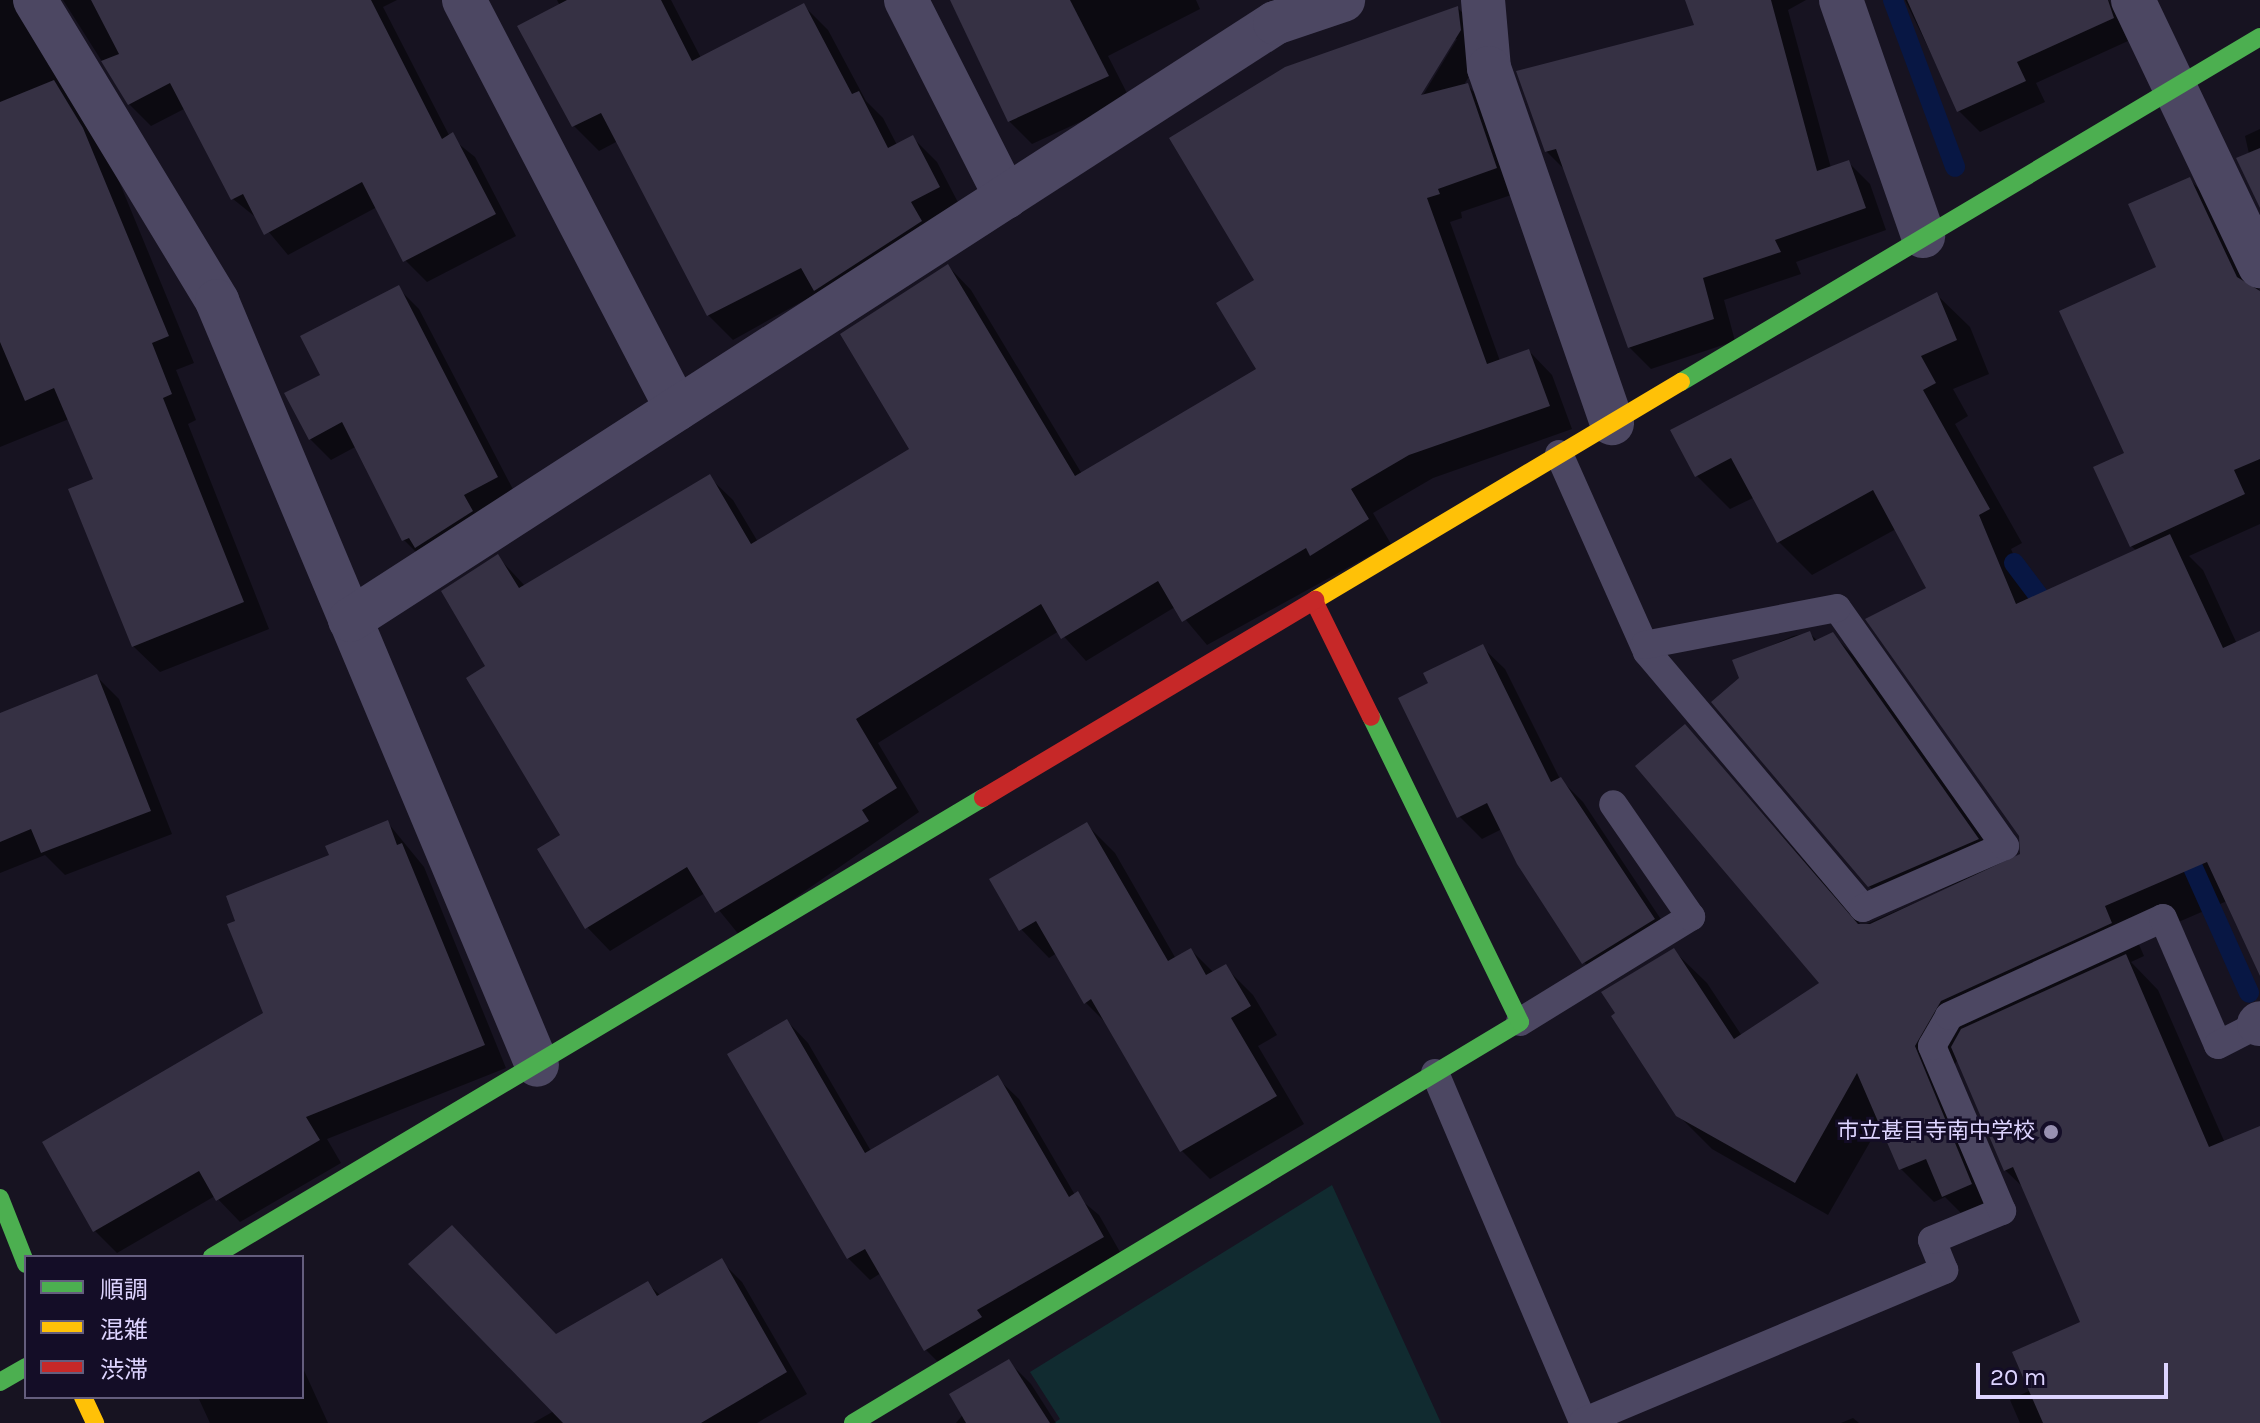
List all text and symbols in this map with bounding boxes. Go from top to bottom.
place label: 市立甚目寺南中学校 [1837,1119,2035,1145]
marker: 市立甚目寺南中学校 [2042,1123,2060,1141]
legend [24,1255,304,1399]
text: 順調 [100,1276,148,1304]
text: 混雑 [100,1316,148,1344]
scale bar [1980,1347,2172,1397]
text: 渋滞 [100,1356,148,1384]
text: 20 m [1990,1363,2046,1391]

